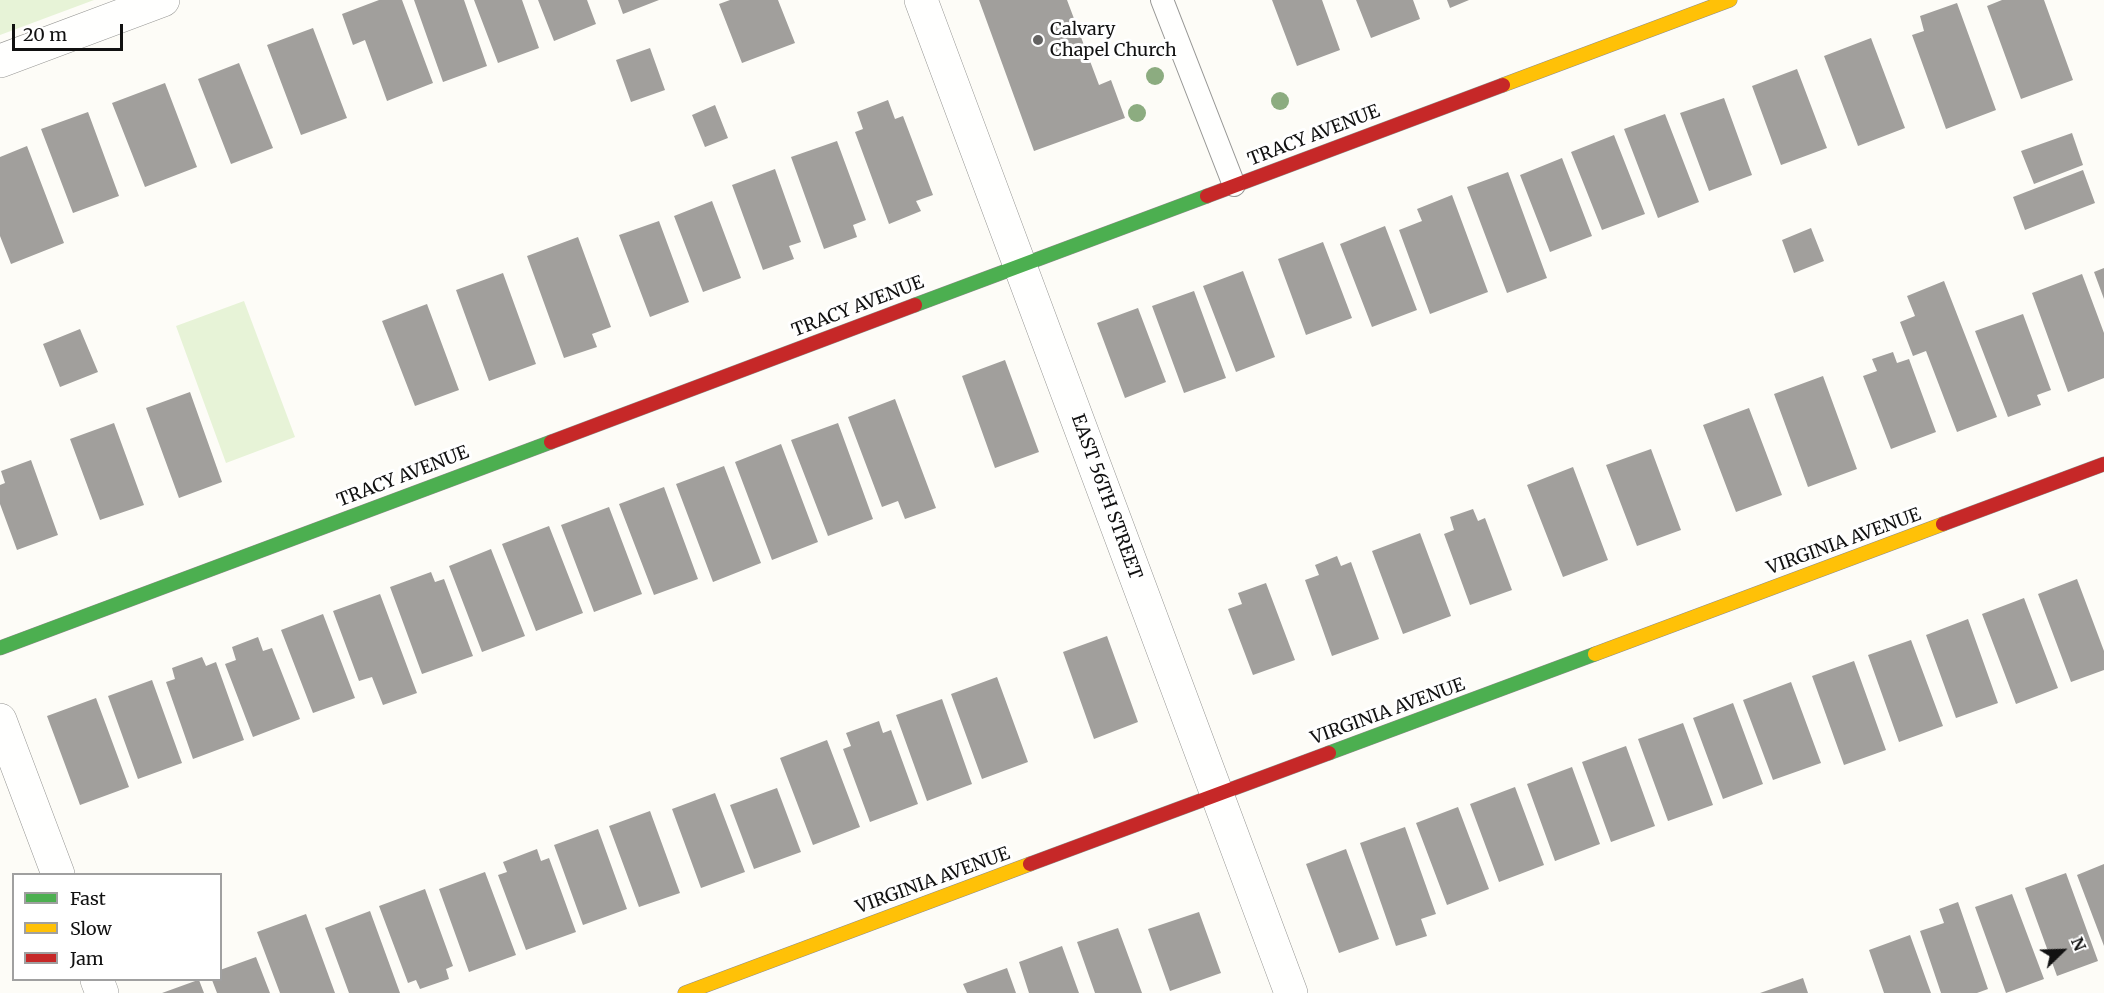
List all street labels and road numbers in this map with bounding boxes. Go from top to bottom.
street label: TRACY AVENUE [1245,101,1383,171]
street label: TRACY AVENUE [789,272,927,342]
street label: EAST 56TH STREET [1066,411,1146,583]
street label: TRACY AVENUE [334,442,472,512]
street label: VIRGINIA AVENUE [1764,504,1924,580]
street label: VIRGINIA AVENUE [1308,674,1468,750]
street label: VIRGINIA AVENUE [853,843,1013,919]

